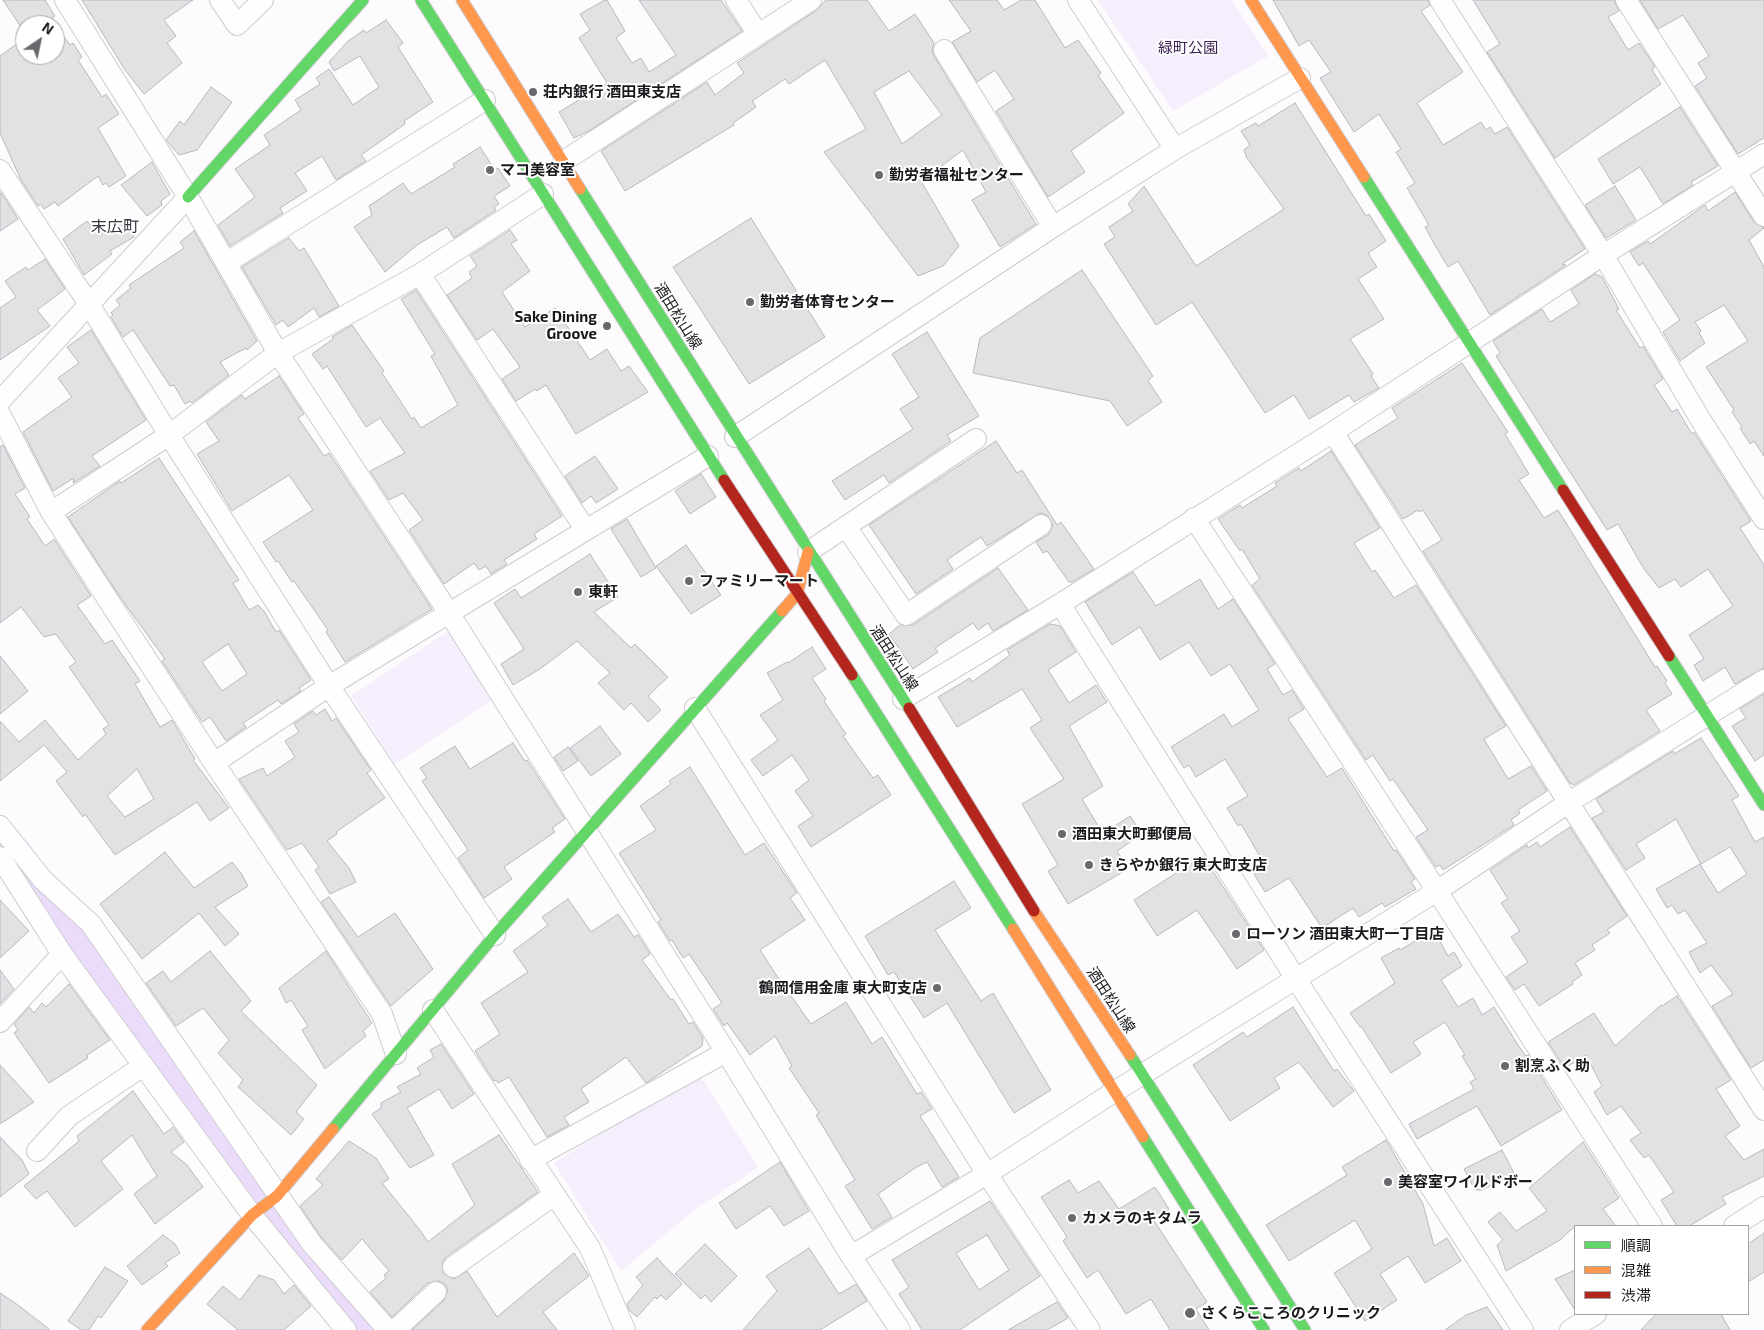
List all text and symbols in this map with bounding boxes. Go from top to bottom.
north arrow [15,15,65,65]
text: N [39,18,57,38]
park label: 緑町公園 [1158,39,1218,57]
place label: 荘内銀行 酒田東支店 [543,83,681,101]
marker: 荘内銀行 酒田東支店 [527,86,539,98]
place label: マコ美容室 [500,161,575,179]
marker: マコ美容室 [484,164,496,176]
place label: 勤労者福祉センター [889,166,1024,184]
marker: 勤労者福祉センター [873,169,885,181]
district label: 末広町 [91,217,139,237]
street label: 酒田松山線 [650,279,706,353]
place label: 勤労者体育センター [760,293,895,311]
marker: 勤労者体育センター [744,296,756,308]
place label: Sake Dining Groove [515,308,597,343]
marker: Sake Dining Groove [601,320,613,332]
place label: ファミリーマート [699,572,819,590]
marker: ファミリーマート [683,575,695,587]
place label: 東軒 [588,583,618,601]
marker: 東軒 [572,586,584,598]
street label: 酒田松山線 [866,622,922,694]
place label: 酒田東大町郵便局 [1072,825,1192,843]
marker: 酒田東大町郵便局 [1056,828,1068,840]
place label: きらやか銀行 東大町支店 [1099,856,1267,874]
marker: きらやか銀行 東大町支店 [1083,859,1095,871]
place label: ローソン 酒田東大町一丁目店 [1246,925,1444,943]
marker: ローソン 酒田東大町一丁目店 [1230,928,1242,940]
street label: 酒田松山線 [1083,964,1139,1036]
place label: 鶴岡信用金庫 東大町支店 [759,979,927,997]
marker: 鶴岡信用金庫 東大町支店 [931,982,943,994]
place label: 割烹ふく助 [1515,1057,1590,1075]
marker: 割烹ふく助 [1499,1060,1511,1072]
place label: 美容室ワイルドボー [1398,1173,1533,1191]
marker: 美容室ワイルドボー [1382,1176,1394,1188]
place label: カメラのキタムラ [1082,1209,1202,1227]
marker: カメラのキタムラ [1066,1212,1078,1224]
legend [1574,1225,1749,1315]
text: 順調 [1621,1236,1651,1254]
text: 混雑 [1621,1261,1651,1279]
text: 渋滞 [1621,1286,1651,1304]
place label: さくらこころのクリニック [1201,1304,1381,1322]
marker: さくらこころのクリニック [1183,1306,1197,1320]

